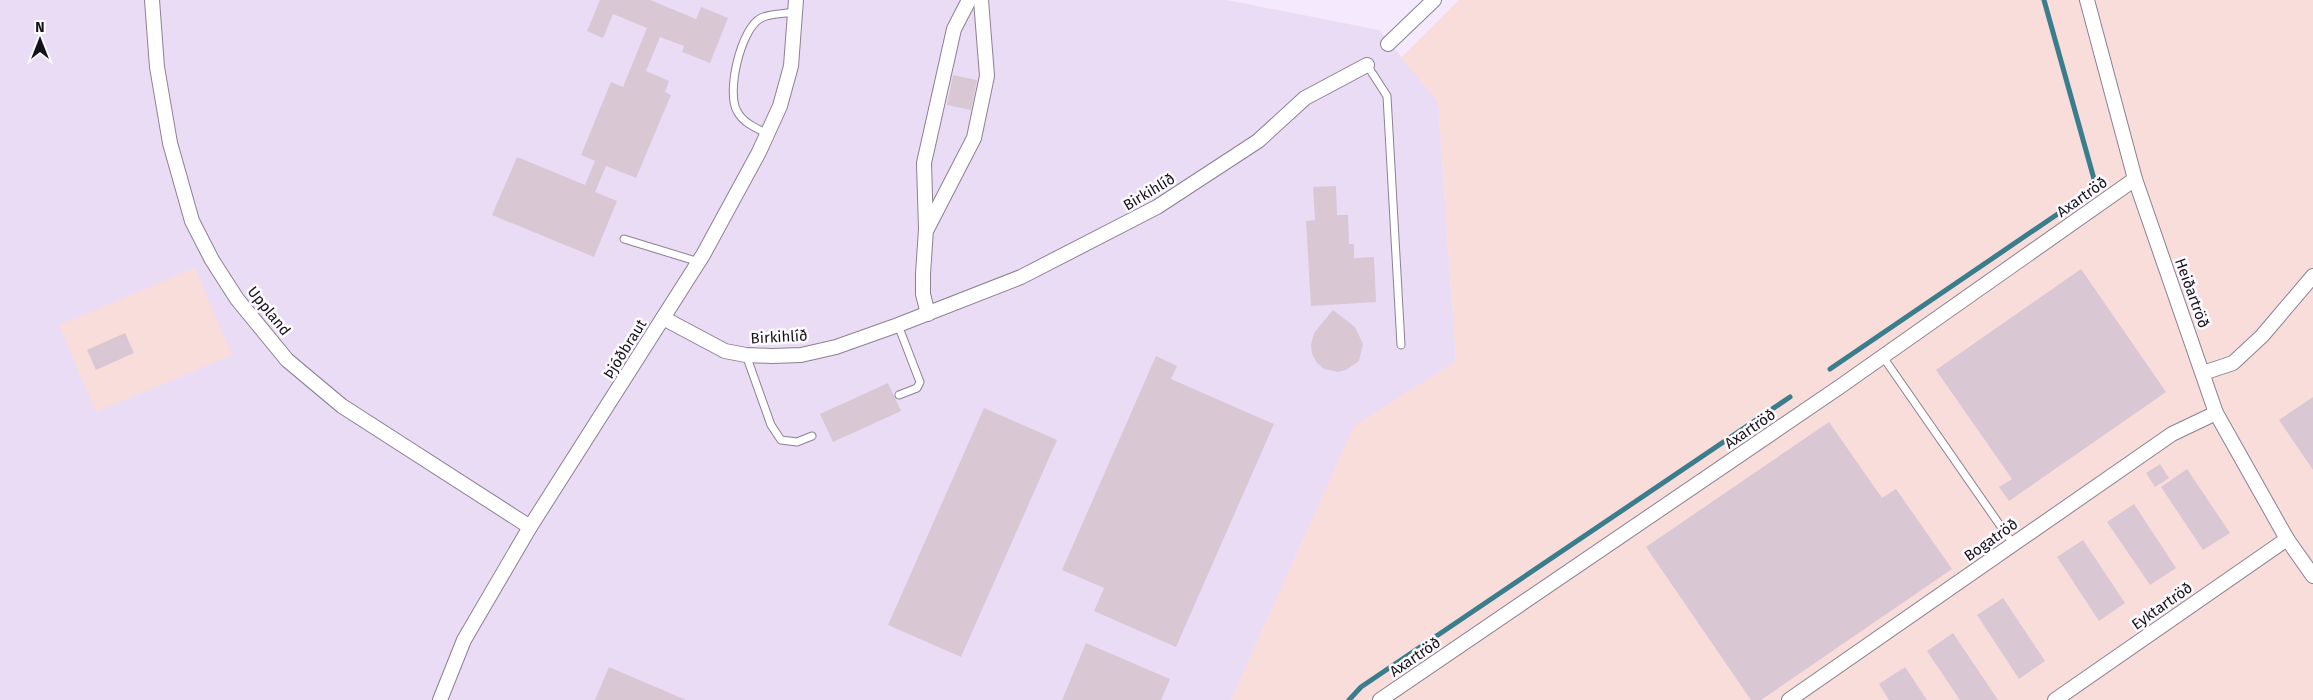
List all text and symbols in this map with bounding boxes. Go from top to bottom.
north arrow [15,15,65,65]
text: N [35,19,45,36]
street label: Birkihlíð [1120,170,1178,214]
street label: Axartröð [2053,173,2111,221]
street label: Heiðartröð [2171,256,2213,330]
street label: Uppland [244,283,294,339]
street label: Þjóðbraut [600,315,651,382]
street label: Birkihlíð [750,327,808,347]
street label: Axartröð [1721,405,1779,453]
street label: Bogatröð [1961,515,2021,565]
street label: Eyktartröð [2128,579,2196,633]
street label: Axartröð [1386,633,1444,681]

